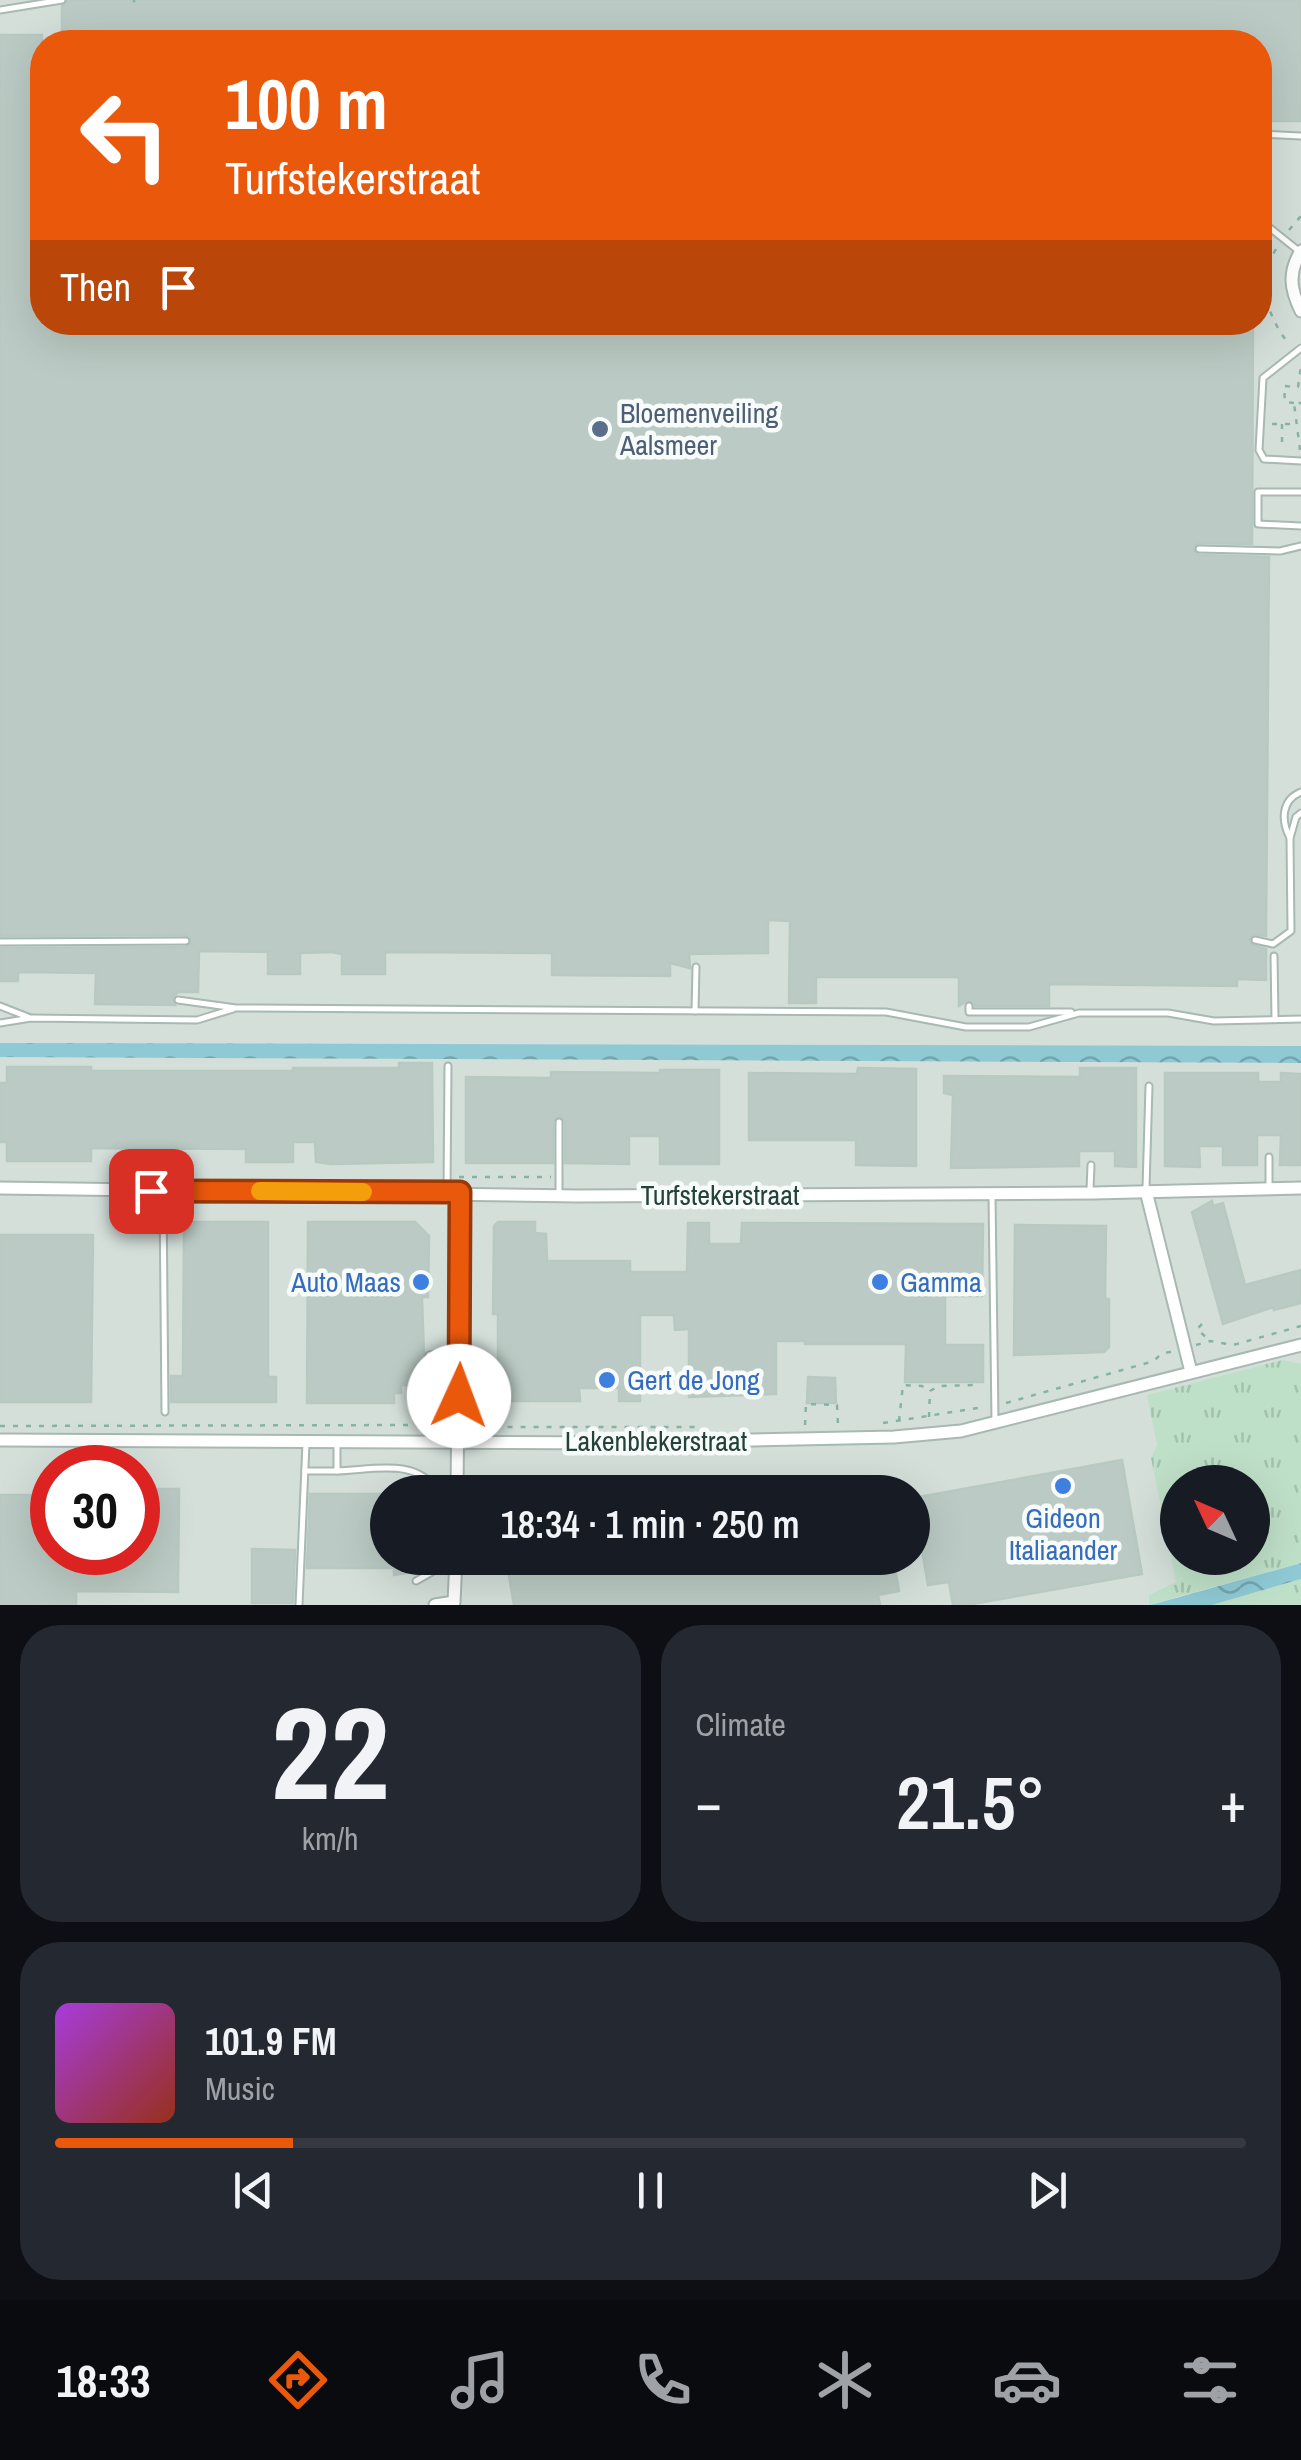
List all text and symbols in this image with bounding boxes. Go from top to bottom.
text: 100 m [225,57,388,151]
icon: left [60,70,190,200]
text: Turfstekerstraat [225,147,480,208]
icon: arrive [151,260,206,315]
text: Then [60,262,131,313]
place label: Bloemenveiling Aalsmeer [619,394,778,464]
marker: Bloemenveiling Aalsmeer [589,418,611,440]
pin [109,1149,194,1234]
icon: arrive [124,1164,179,1219]
street label: Turfstekerstraat [641,1176,799,1214]
place label: Auto Maas [290,1263,401,1301]
place label: Gamma [900,1263,982,1301]
marker: Auto Maas [410,1271,432,1293]
marker: Gamma [869,1271,891,1293]
position arrow [407,1344,511,1448]
place label: Gert de Jong [627,1361,760,1399]
marker: Gert de Jong [596,1369,618,1391]
street label: Lakenblekerstraat [565,1422,747,1460]
speed limit sign: 30 [30,1445,160,1575]
north arrow [1160,1465,1270,1575]
map controls [1160,1465,1270,1575]
marker: Gideon Italiaander [1052,1475,1074,1497]
text: 18:34 · 1 min · 250 m [500,1499,800,1550]
place label: Gideon Italiaander [1009,1499,1118,1569]
text: 22 [271,1664,390,1840]
text: Climate [696,1703,786,1746]
text: 21.5° [896,1751,1046,1852]
text: − [696,1765,722,1839]
text: + [1220,1765,1246,1839]
text: km/h [302,1817,359,1860]
text: 101.9 FM [205,2016,337,2067]
text: Music [205,2067,275,2110]
icon: previous [226,2163,281,2218]
icon: pause [623,2163,678,2218]
icon: next [1020,2163,1075,2218]
icon: directions [263,2345,333,2415]
icon: music [445,2345,515,2415]
icon: phone [628,2345,698,2415]
icon: climate [810,2345,880,2415]
icon: car [992,2345,1062,2415]
icon: filters [1175,2345,1245,2415]
text: 18:33 [56,2350,151,2411]

